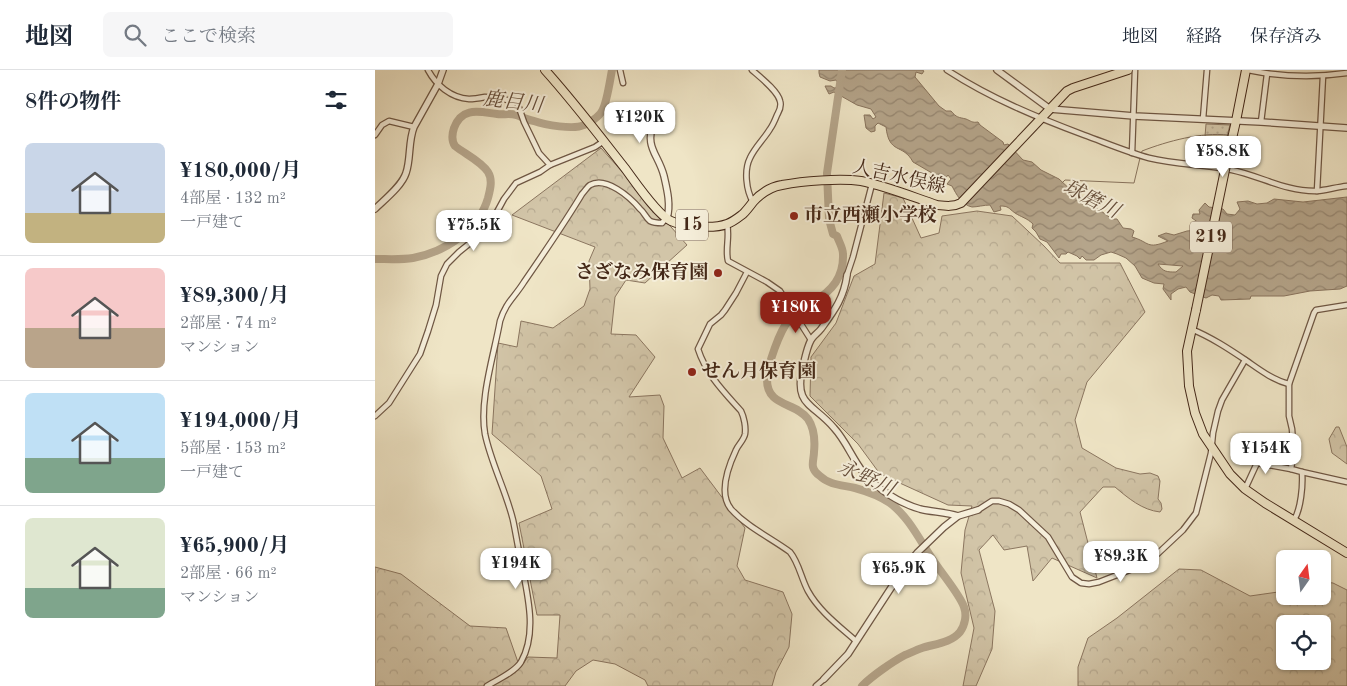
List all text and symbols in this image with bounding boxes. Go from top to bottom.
search box [103,12,453,57]
icon: search [121,21,149,49]
text: 地図 [25,26,73,50]
text: ここで検索 [161,28,256,47]
text: 地図 [1122,28,1158,46]
text: 経路 [1186,28,1222,46]
text: 保存済み [1250,28,1322,46]
icon: filters [322,86,350,114]
water label: 鹿目川 [482,87,546,117]
text: 8件の物件 [25,92,121,113]
pin: ¥120K [605,102,675,144]
text: ¥120K [615,110,665,126]
pin: ¥58.8K [1182,136,1264,178]
text: ¥58.8K [1196,144,1250,160]
street label: 人吉水俣線 [851,156,948,198]
text: ¥180,000/月 [180,161,302,182]
icon: home [65,163,125,223]
water label: 球磨川 [1060,176,1125,223]
text: 4部屋 · 132 m² [180,191,286,207]
place label: 市立西瀬小学校 [804,204,937,226]
pin: ¥75.5K [433,210,515,252]
road number: 15 [676,210,708,240]
marker: 市立西瀬小学校 [788,210,800,222]
text: 一戸建て [180,215,244,231]
text: ¥75.5K [447,218,501,234]
road number: 219 [1190,222,1232,252]
place label: さざなみ保育園 [575,261,708,283]
marker: さざなみ保育園 [712,267,724,279]
text: ¥89,300/月 [180,286,289,307]
icon: home [65,288,125,348]
pin: ¥180K [761,292,831,334]
text: ¥180K [771,300,821,316]
text: 2部屋 · 74 m² [180,316,277,332]
text: マンション [180,340,259,356]
place label: せん月保育園 [702,360,816,382]
marker: せん月保育園 [686,366,698,378]
text: ¥194,000/月 [180,411,302,432]
icon: home [65,413,125,473]
pin: ¥154K [1231,432,1301,475]
text: 5部屋 · 153 m² [180,441,286,457]
text: ¥154K [1241,441,1291,457]
water label: 永野川 [835,456,900,501]
text: 一戸建て [180,465,244,481]
text: ¥65,900/月 [180,536,289,557]
icon: home [65,538,125,598]
pin: ¥89.3K [1080,540,1162,583]
pin: ¥194K [481,548,551,590]
text: ¥89.3K [1094,549,1148,565]
north arrow [1276,550,1331,605]
map controls [1276,550,1331,670]
pin: ¥65.9K [858,552,940,595]
text: ¥194K [491,556,541,572]
text: ¥65.9K [872,561,926,577]
text: 2部屋 · 66 m² [180,566,277,582]
text: マンション [180,590,259,606]
button: locate [1276,615,1331,670]

